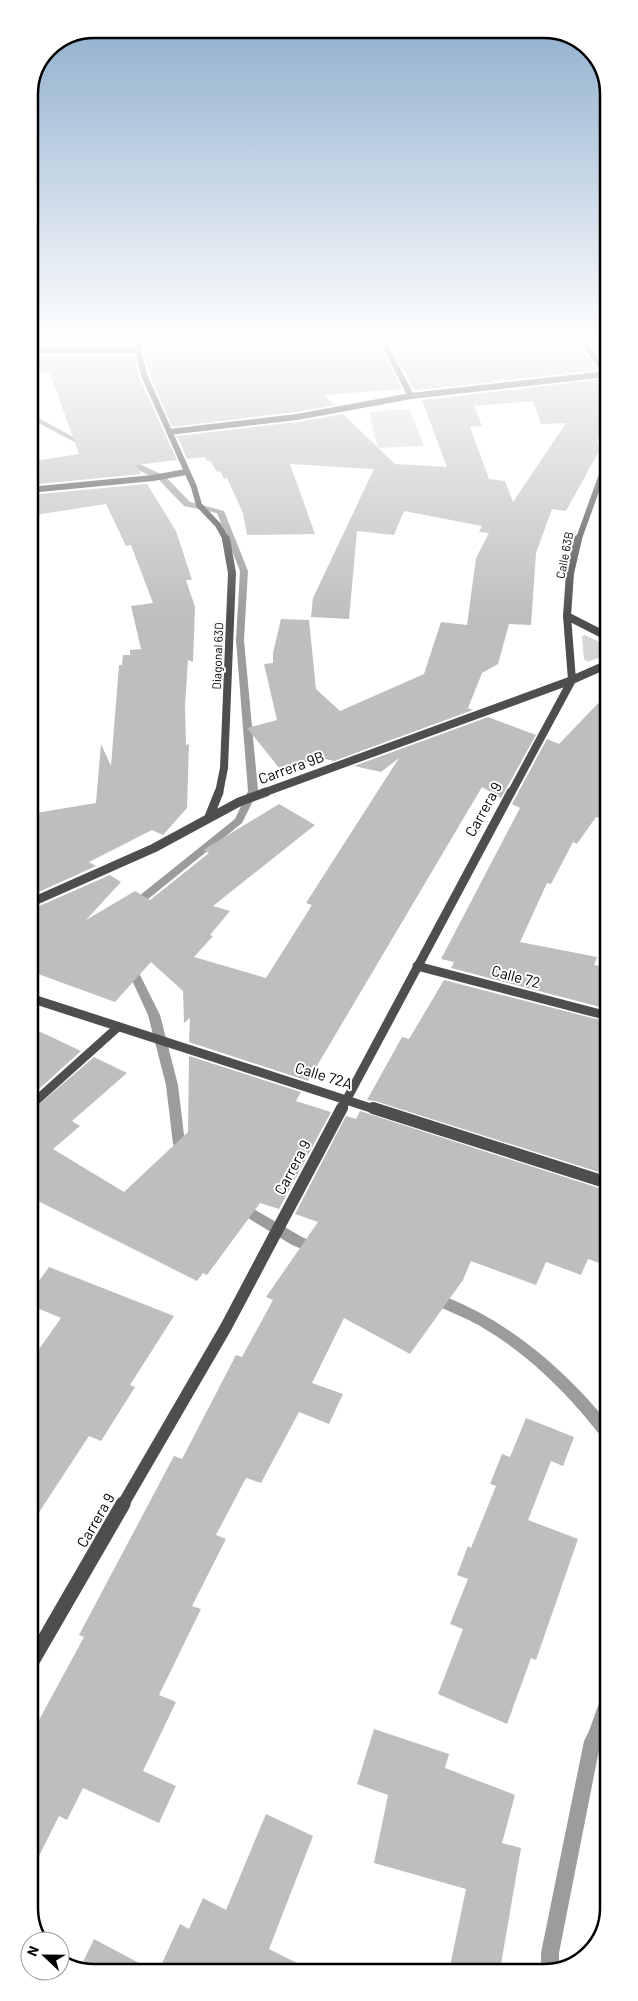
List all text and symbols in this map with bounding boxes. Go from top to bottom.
street label: Calle 63B [553,530,575,580]
street label: Diagonal 63D [209,622,225,690]
street label: Carrera 9B [256,747,326,787]
street label: Carrera 9 [461,779,505,839]
street label: Calle 72 [490,961,542,991]
street label: Calle 72A [293,1058,355,1092]
street label: Carrera 9 [270,1137,314,1197]
street label: Carrera 9 [72,1490,118,1550]
north arrow [20,1931,70,1981]
text: N [23,1943,42,1958]

